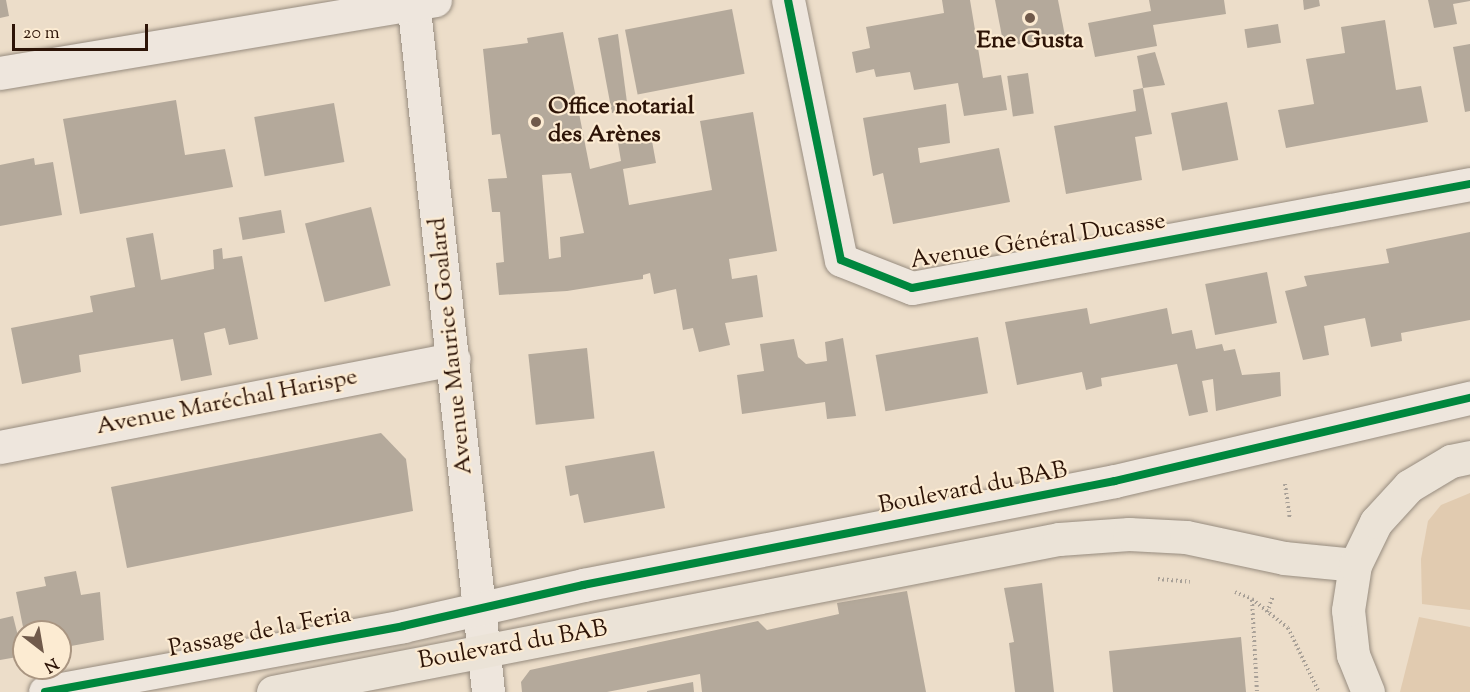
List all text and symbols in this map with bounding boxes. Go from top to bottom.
marker: Ene Gusta [1023,11,1037,25]
scale bar [15,12,152,50]
text: 20 m [23,21,60,47]
place label: Ene Gusta [977,28,1083,56]
place label: Office notarial des Arènes [548,94,694,150]
marker: Office notarial des Arènes [529,115,543,129]
street label: Avenue Général Ducasse [908,208,1168,276]
street label: Avenue Maurice Goalard [424,216,480,476]
street label: Avenue Maréchal Harispe [94,364,360,442]
street label: Boulevard du BAB [876,457,1070,521]
street label: Passage de la Feria [166,601,354,665]
street label: Boulevard du BAB [416,615,610,677]
north arrow [12,620,72,680]
text: N [39,651,62,677]

